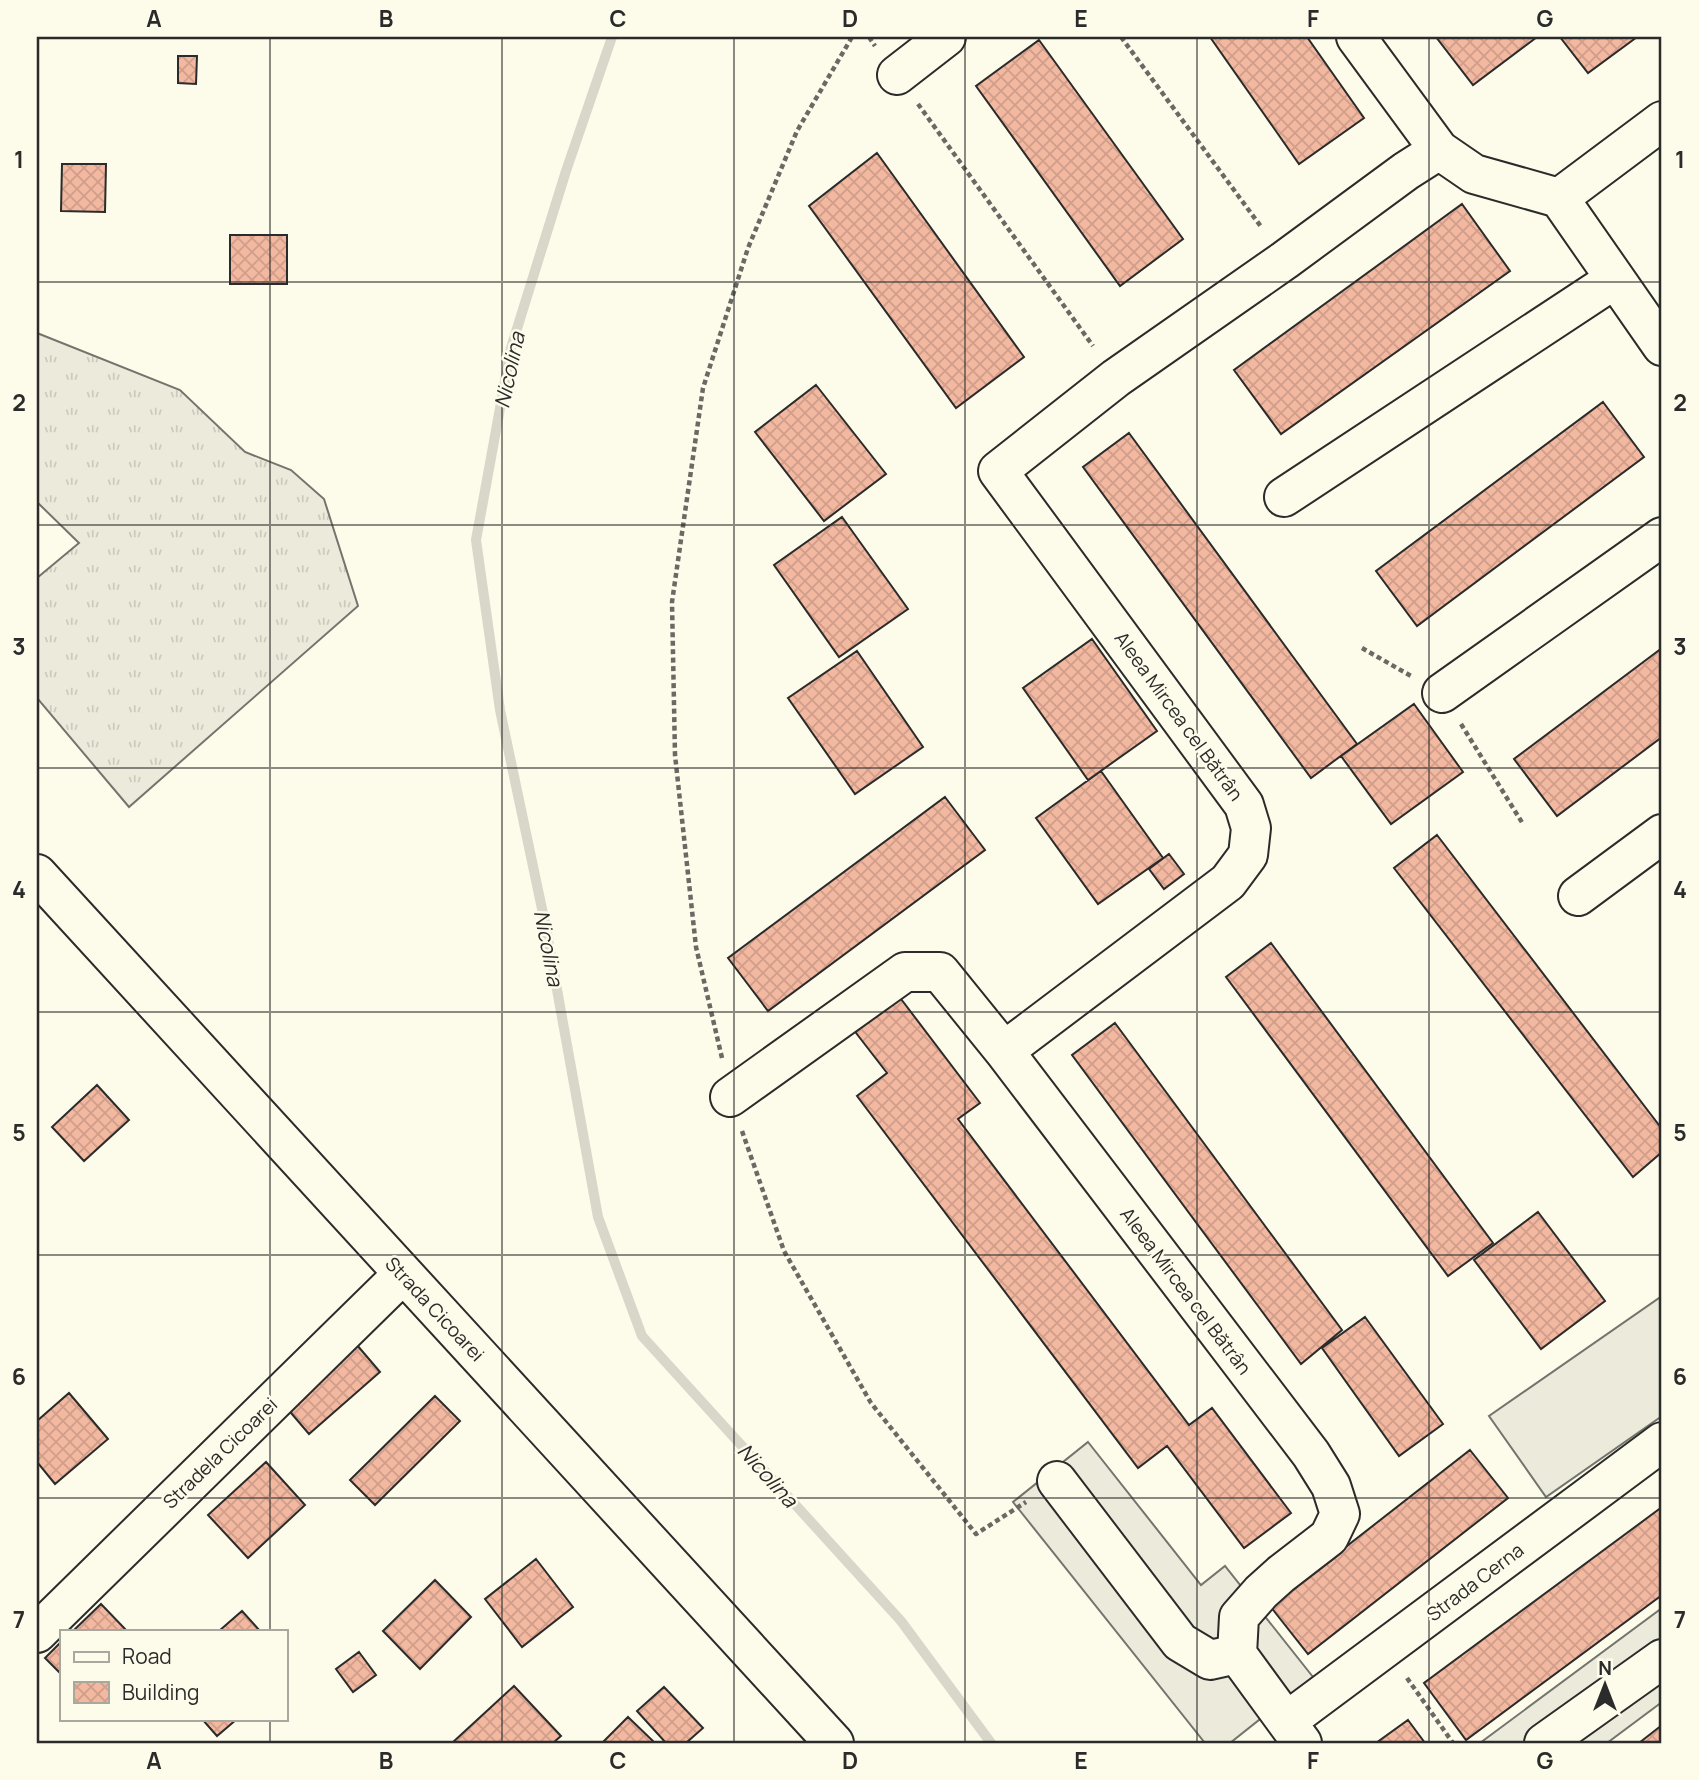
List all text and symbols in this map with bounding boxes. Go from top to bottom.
text: A [146,2,162,34]
text: B [379,2,393,34]
text: C [610,2,627,34]
text: D [842,2,858,34]
text: E [1074,2,1088,34]
text: F [1307,2,1319,34]
text: G [1537,2,1554,34]
text: 1 [14,143,24,175]
text: 1 [1675,143,1685,175]
water label: Nicolina [487,328,531,411]
text: 2 [12,386,26,418]
text: 2 [1673,386,1687,418]
street label: Aleea Mircea cel Bătrân [1109,626,1249,806]
text: 3 [12,630,26,662]
text: 3 [1673,630,1687,662]
text: 4 [12,873,26,905]
text: 4 [1673,873,1687,905]
water label: Nicolina [528,908,570,990]
text: 5 [12,1116,26,1148]
text: 5 [1673,1116,1687,1148]
street label: Aleea Mircea cel Bătrân [1114,1202,1258,1380]
street label: Strada Cicoarei [380,1251,490,1367]
text: 6 [12,1360,26,1392]
text: 6 [1673,1360,1687,1392]
street label: Stradela Cicoarei [157,1392,283,1514]
water label: Nicolina [732,1437,805,1514]
street label: Strada Cerna [1421,1537,1529,1627]
text: 7 [13,1603,25,1635]
text: 7 [1674,1603,1686,1635]
legend [60,1630,287,1720]
text: Road [122,1642,172,1670]
north arrow [1570,1650,1640,1720]
text: N [1598,1655,1612,1681]
text: Building [122,1678,199,1706]
text: A [146,1744,162,1776]
text: B [379,1744,393,1776]
text: C [610,1744,627,1776]
text: D [842,1744,858,1776]
text: E [1074,1744,1088,1776]
text: F [1307,1744,1319,1776]
text: G [1537,1744,1554,1776]

